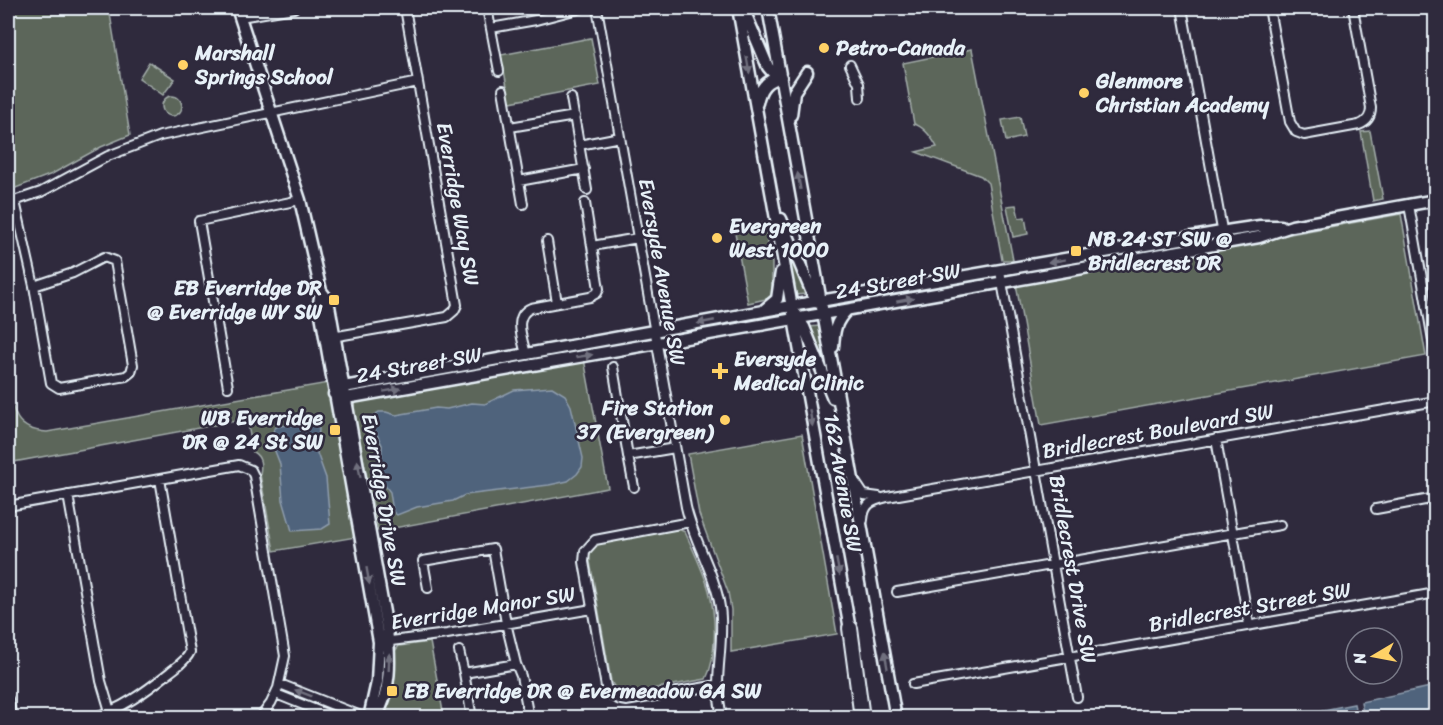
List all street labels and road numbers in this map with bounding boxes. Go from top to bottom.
street label: Everridge Way SW [425,119,491,289]
street label: Eversyde Avenue SW [627,175,697,369]
street label: 24 Street SW [832,251,964,311]
street label: 24 Street SW [353,335,485,395]
street label: Bridlecrest Boulevard SW [1039,392,1277,470]
street label: Everridge Drive SW [350,410,418,590]
street label: 162 Avenue SW [812,410,874,556]
street label: Bridlecrest Drive SW [1038,472,1108,667]
street label: Bridlecrest Street SW [1146,570,1355,643]
street label: Everridge Manor SW [388,575,578,641]

